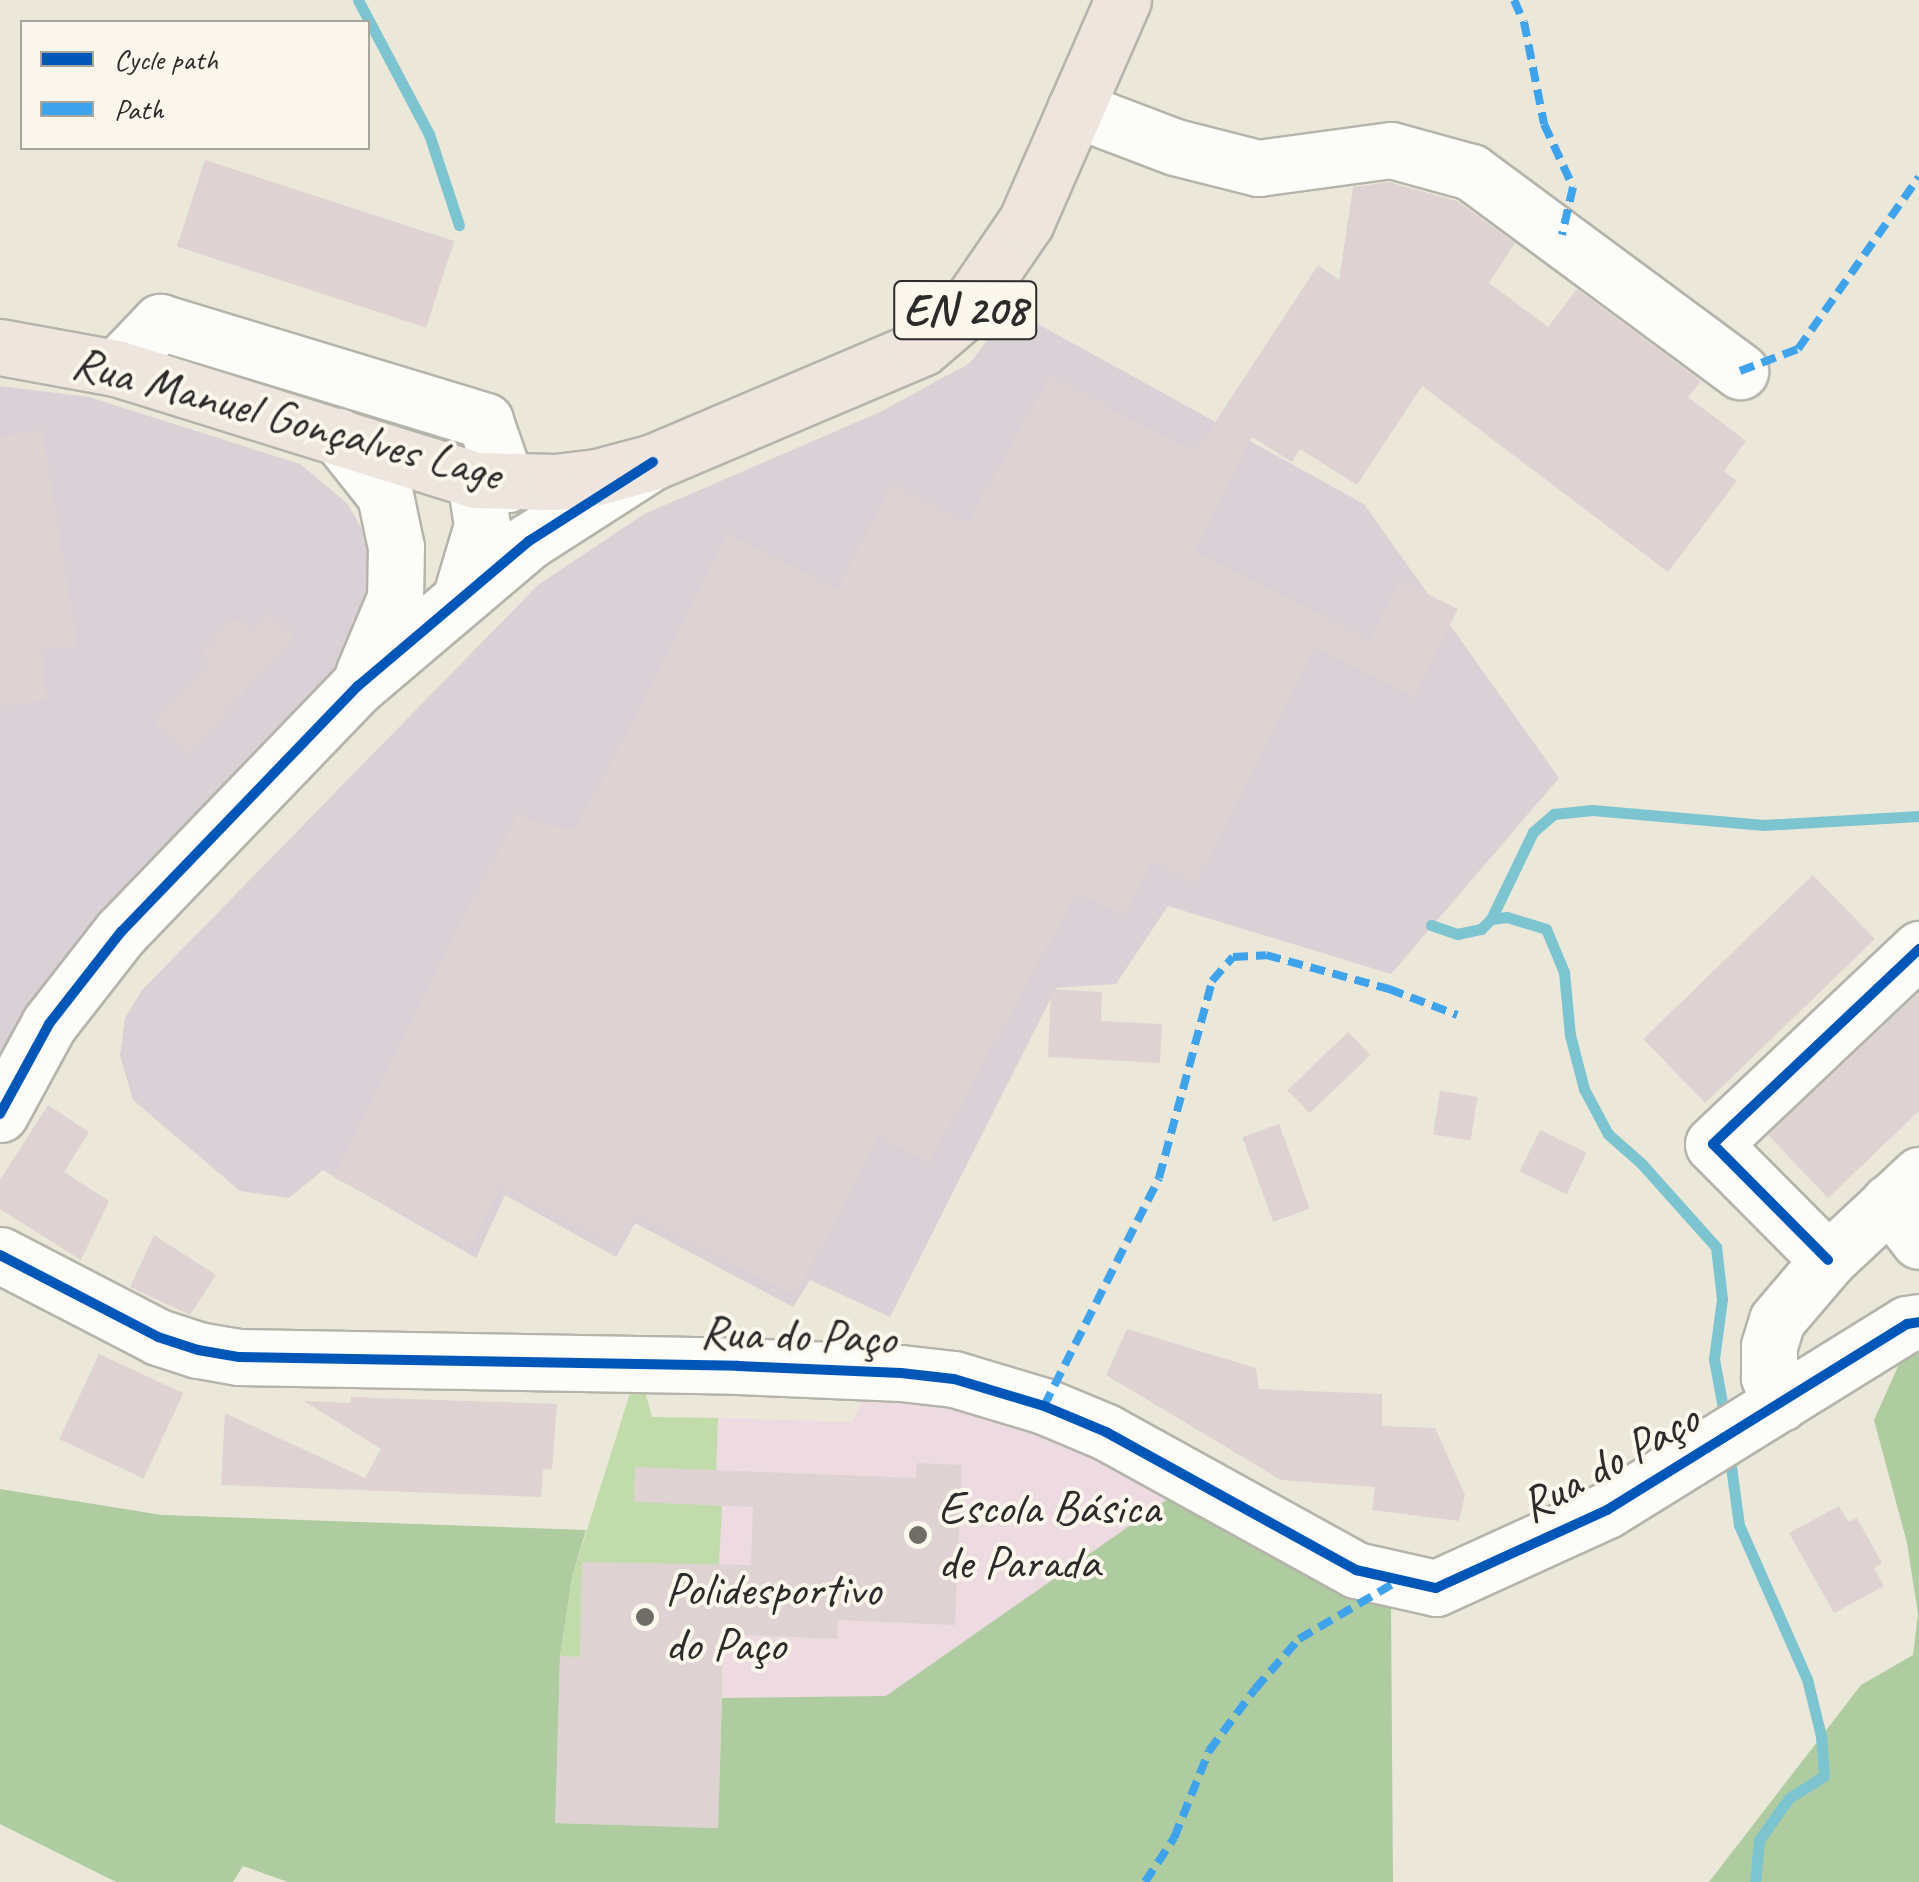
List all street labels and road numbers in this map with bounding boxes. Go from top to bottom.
road number: EN 208 [892,270,1038,350]
street label: Rua Manuel Gonçalves Lage [65,333,509,503]
street label: Rua do Paço [699,1303,897,1367]
street label: Rua do Paço [1509,1389,1709,1535]

